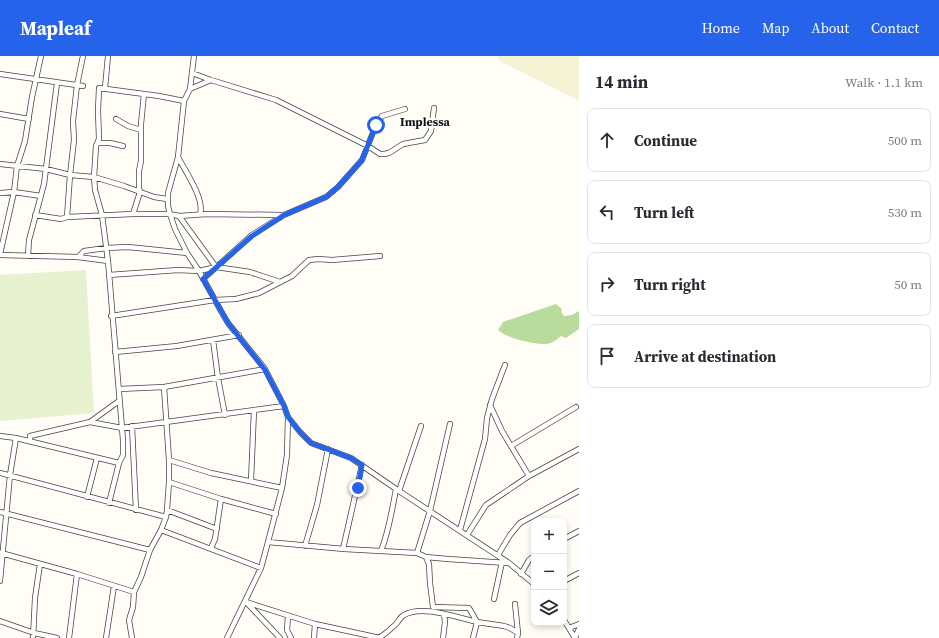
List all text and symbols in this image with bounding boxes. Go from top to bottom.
text: Mapleaf [20,15,91,41]
text: Home [702,18,740,38]
text: Map [762,18,789,38]
text: About [811,18,849,38]
text: Contact [871,18,919,38]
text: 14 min [595,70,648,94]
text: Walk · 1.1 km [845,74,923,91]
district label: Implessa [400,114,451,130]
route start [367,116,385,134]
icon: ahead [596,129,618,151]
text: Continue [634,130,697,151]
text: 500 m [888,132,922,149]
icon: left [596,201,618,223]
text: Turn left [634,202,694,223]
text: 530 m [888,204,922,221]
icon: right [596,273,618,295]
text: Turn right [634,274,706,295]
text: 50 m [894,276,922,293]
icon: arrive [596,345,618,367]
text: Arrive at destination [634,346,776,367]
route end [349,479,367,497]
map controls [531,518,567,626]
button: + [531,518,567,554]
button: − [531,554,567,590]
button: layers [531,590,567,626]

